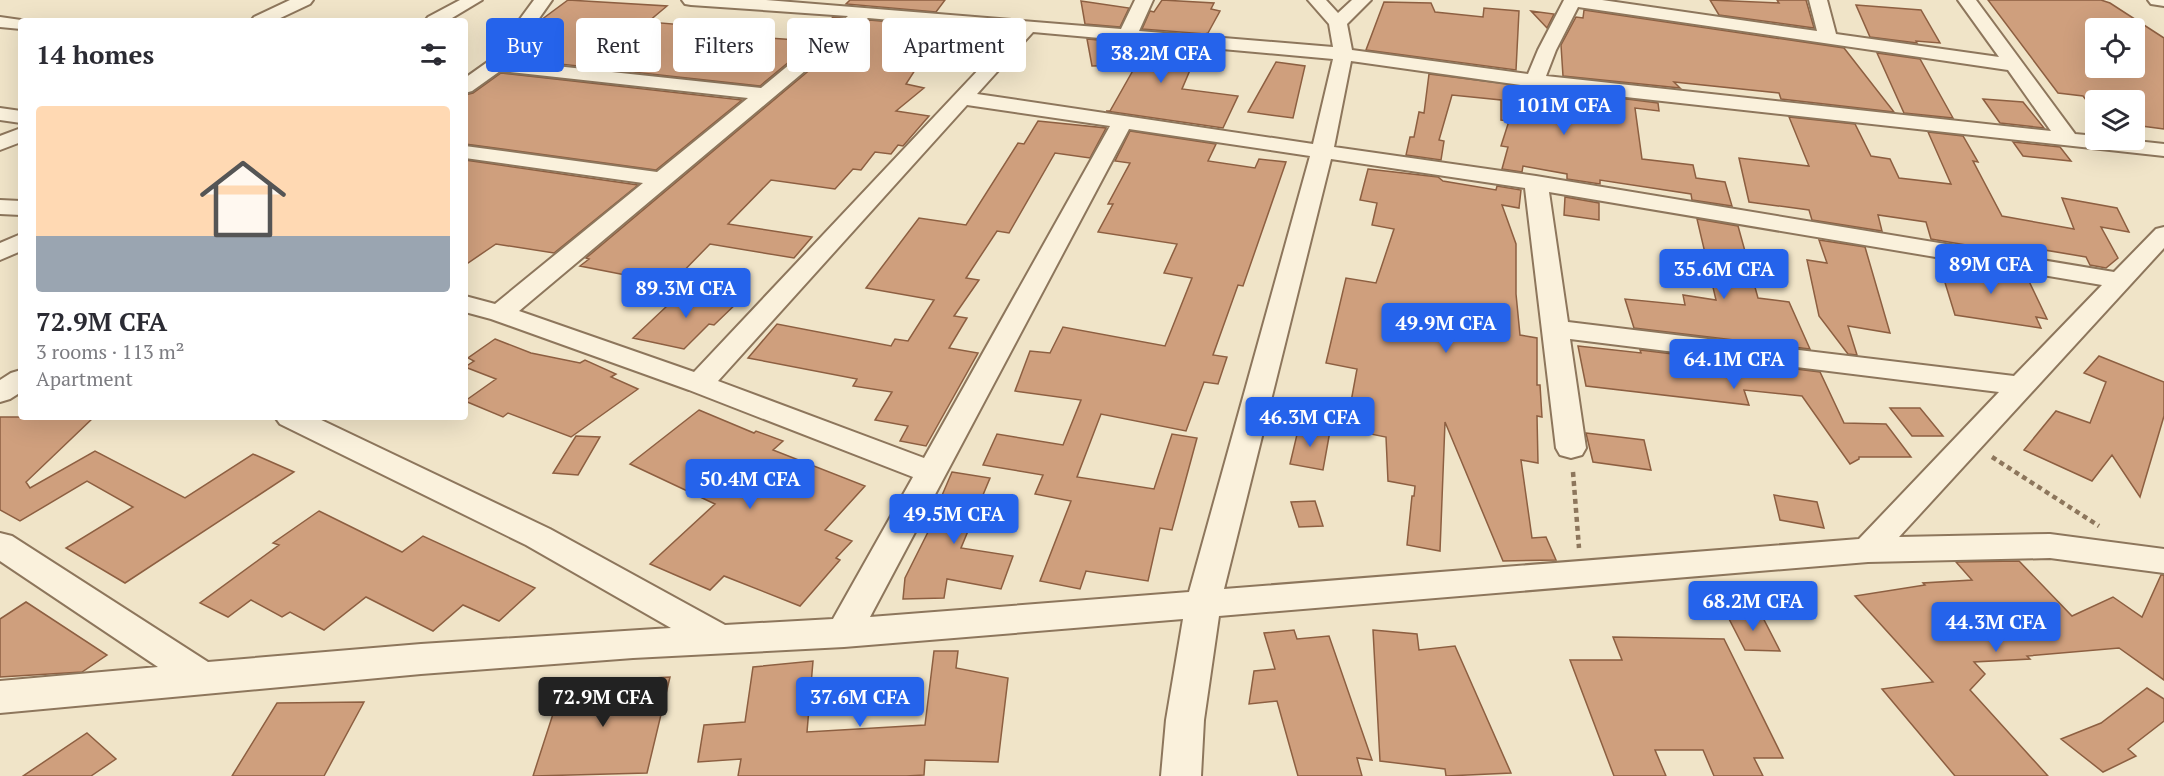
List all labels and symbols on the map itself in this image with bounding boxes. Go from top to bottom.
pin: 38.2M CFA [1092,33,1230,84]
pin: 101M CFA [1502,85,1626,136]
pin: 89M CFA [1936,244,2046,295]
pin: 35.6M CFA [1655,249,1793,300]
pin: 89.3M CFA [617,268,755,319]
pin: 49.9M CFA [1377,303,1515,354]
pin: 64.1M CFA [1665,339,1803,390]
pin: 46.3M CFA [1241,397,1379,448]
pin: 50.4M CFA [681,459,819,510]
pin: 49.5M CFA [885,494,1023,545]
pin: 68.2M CFA [1684,581,1822,632]
pin: 44.3M CFA [1927,602,2065,653]
pin: 72.9M CFA [534,677,672,728]
pin: 37.6M CFA [791,677,929,728]

